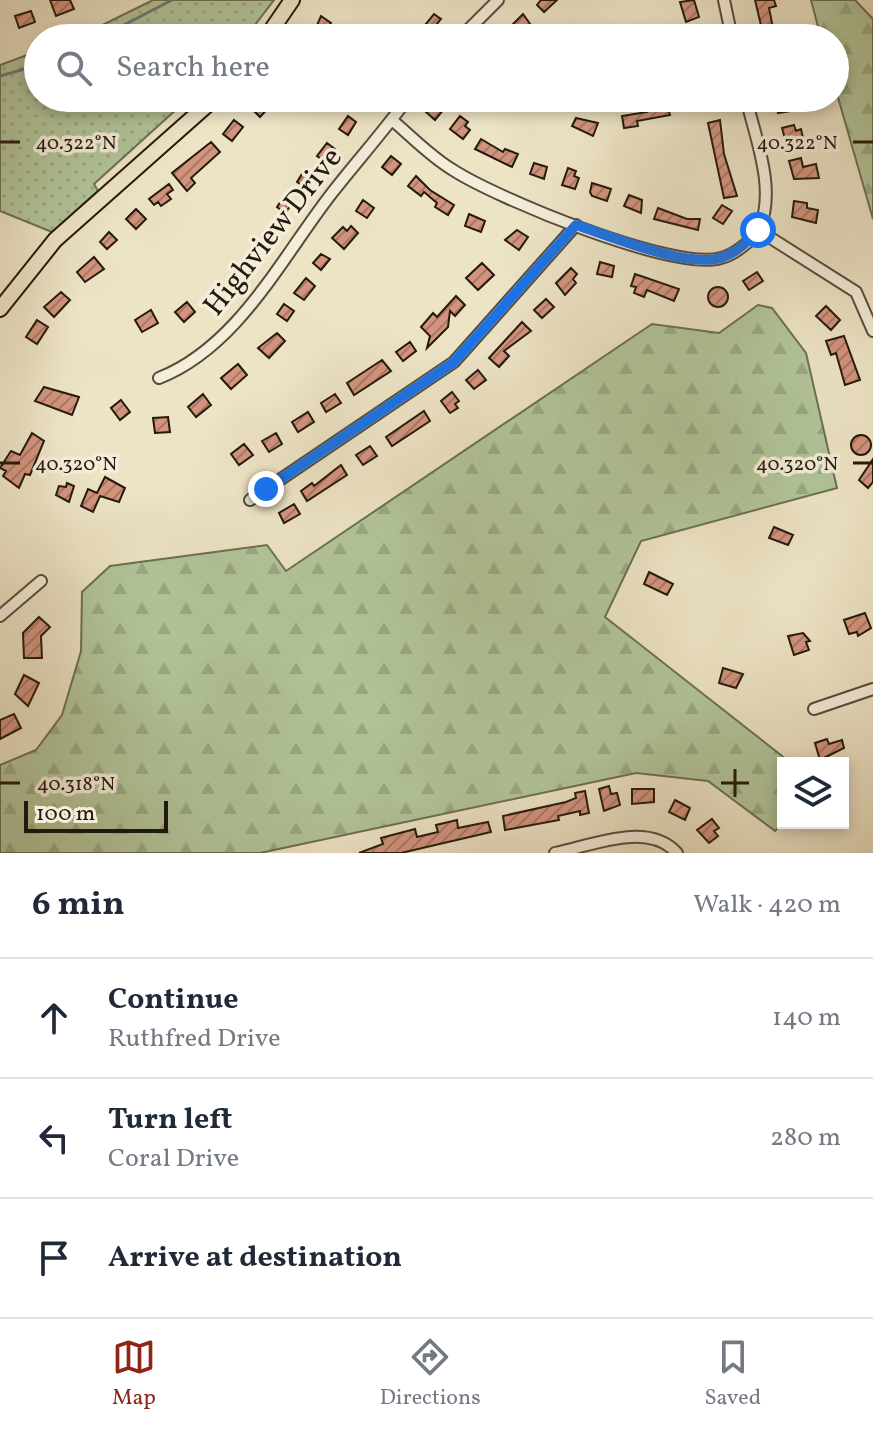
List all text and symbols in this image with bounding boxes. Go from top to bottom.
search box [24,24,849,112]
icon: search [52,46,96,90]
text: Search here [116,47,270,89]
text: 40.322°N [35,130,117,158]
text: 40.322°N [756,130,838,158]
street label: Highview Drive [194,139,353,326]
route start [740,212,776,248]
text: 40.320°N [35,451,117,479]
text: 40.320°N [756,451,838,479]
route end [248,471,284,507]
map controls [777,757,849,829]
button: layers [777,757,849,829]
text: 40.318°N [37,771,115,799]
scale bar [24,797,168,833]
text: 100 m [36,799,95,830]
text: 6 min [32,882,125,929]
text: Walk · 420 m [693,887,841,923]
text: Continue [108,979,239,1021]
icon: ahead [32,996,76,1040]
text: 140 m [772,1000,841,1036]
text: Ruthfred Drive [108,1021,281,1057]
text: Turn left [108,1099,232,1141]
icon: left [32,1116,76,1160]
text: 280 m [770,1120,841,1156]
text: Coral Drive [108,1141,239,1177]
icon: arrive [32,1236,76,1280]
text: Arrive at destination [108,1237,402,1279]
tab: Map [112,1335,156,1414]
tab: Directions [380,1335,481,1414]
tab: Saved [704,1335,761,1414]

